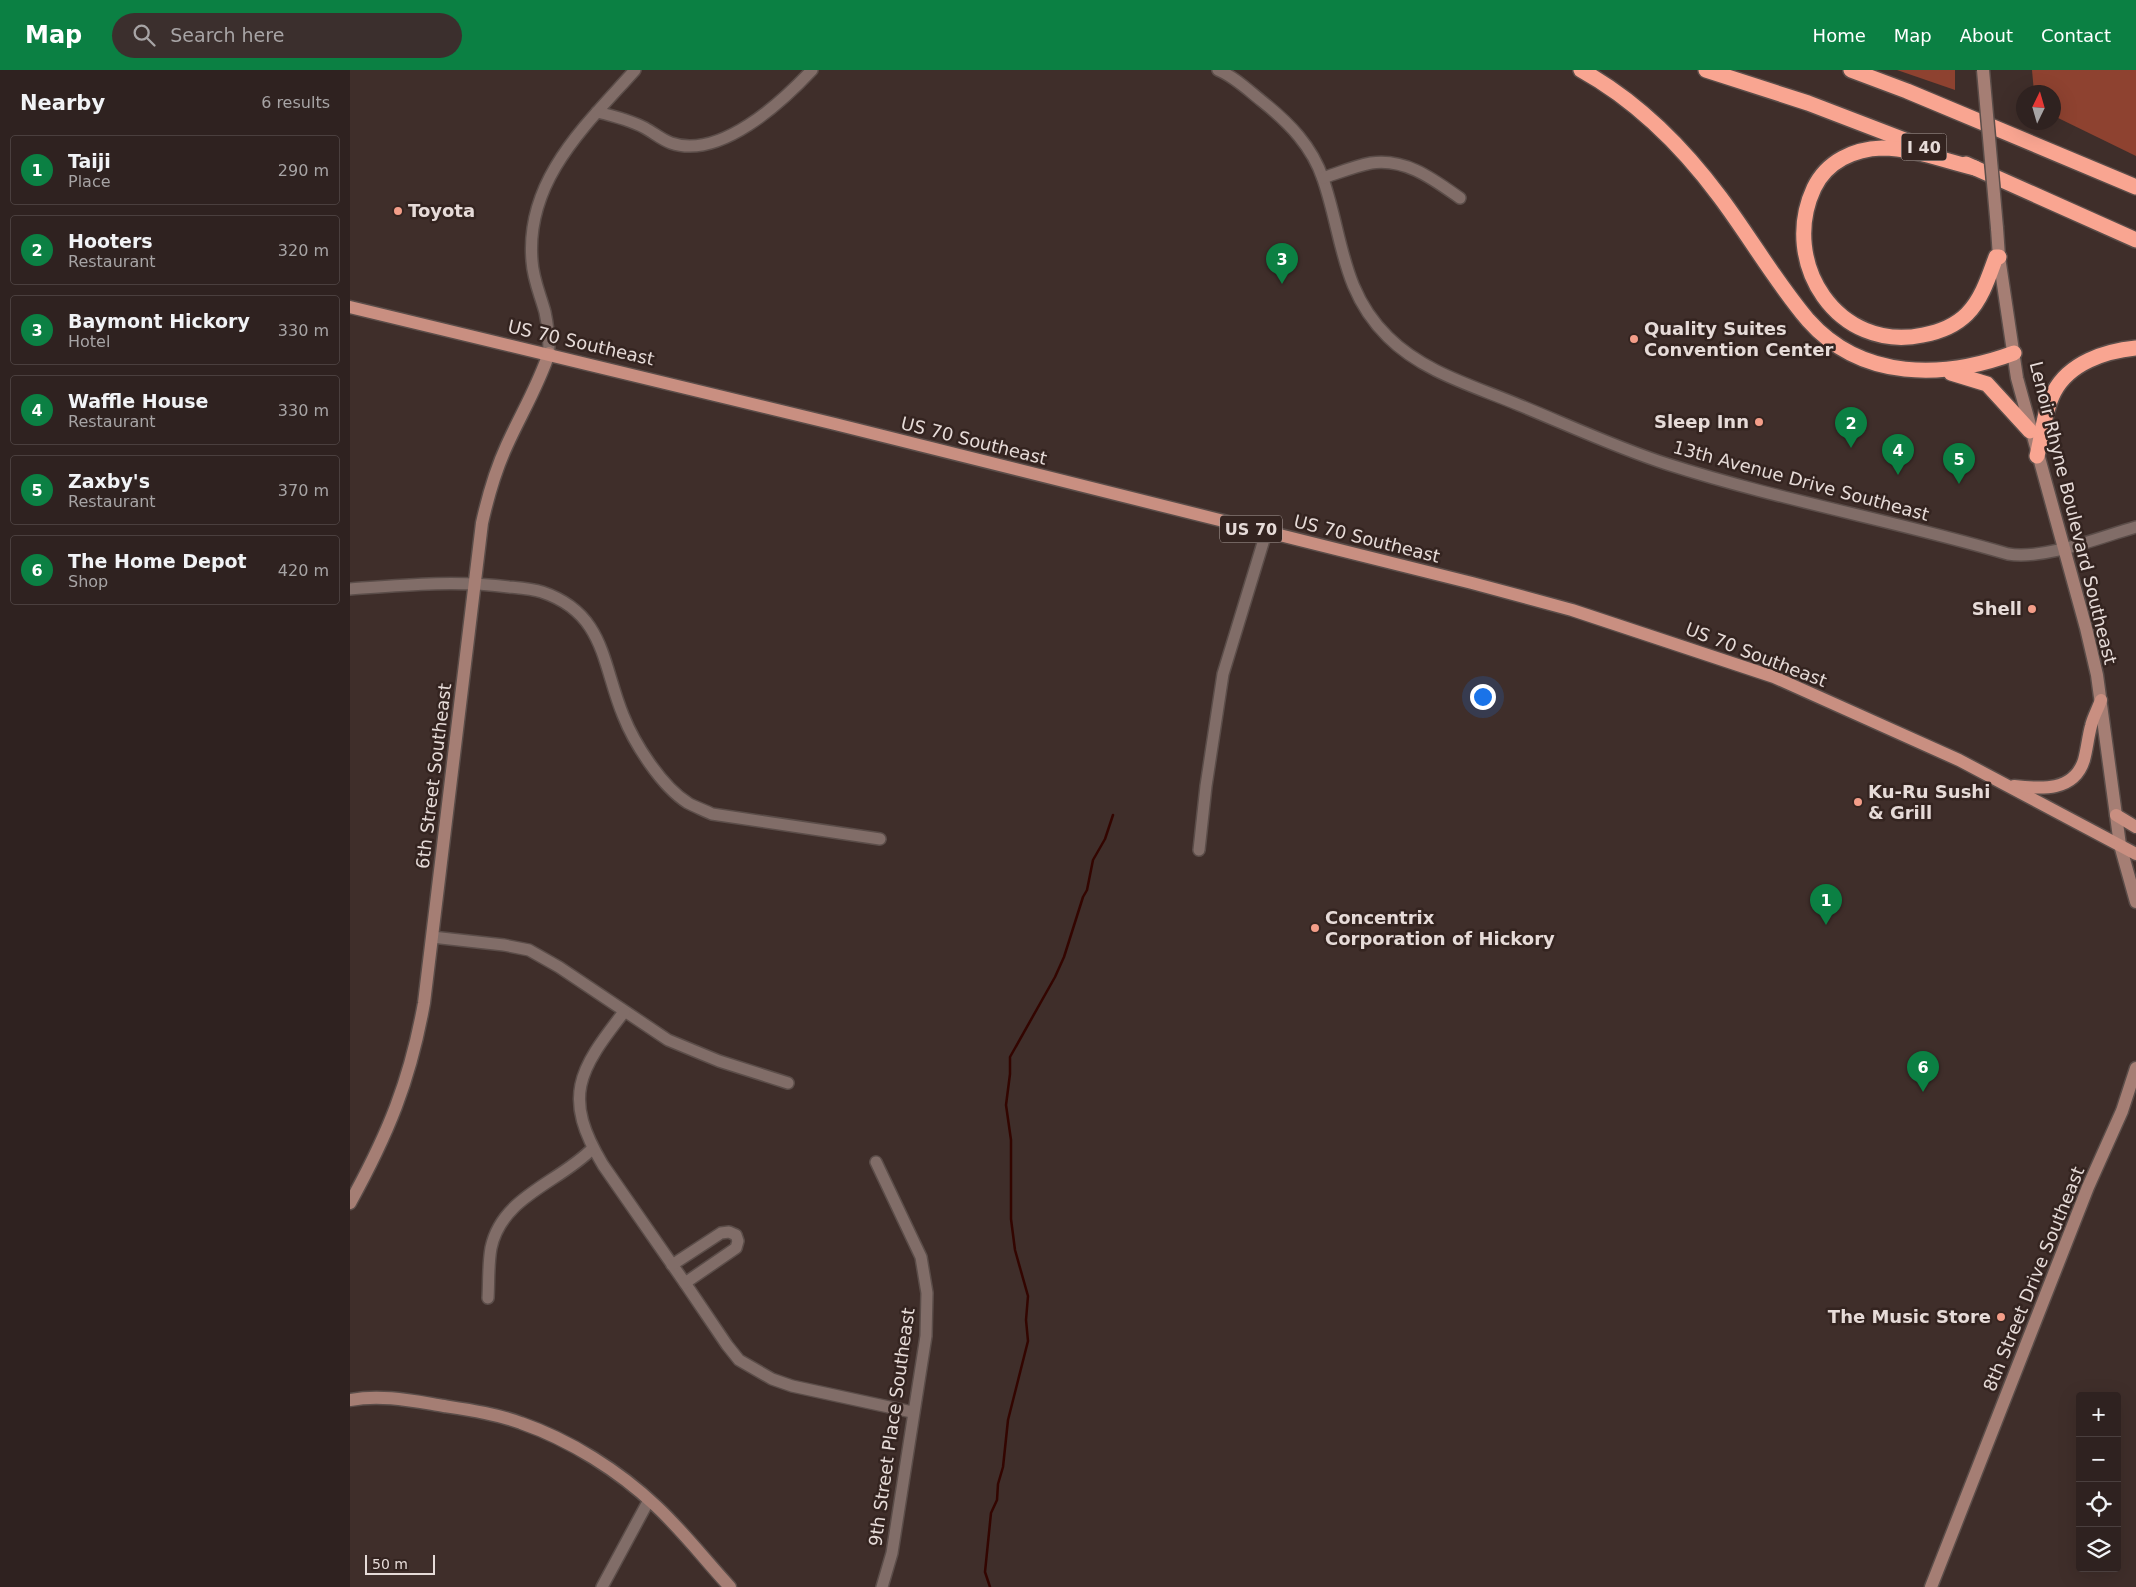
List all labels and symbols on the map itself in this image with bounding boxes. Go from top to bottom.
north arrow [2016,85,2061,130]
road number: I 40 [1902,134,1946,160]
place label: Toyota [408,200,475,221]
marker: Toyota [392,205,404,217]
pin: 3 [1266,243,1298,284]
street label: US 70 Southeast [506,315,656,370]
place label: Quality Suites Convention Center [1644,318,1833,360]
marker: Quality Suites Convention Center [1628,333,1640,345]
street label: Lenoir Rhyne Boulevard Southeast [2026,359,2121,667]
pin: 2 [1835,407,1867,448]
place label: Sleep Inn [1654,411,1749,432]
street label: US 70 Southeast [899,412,1049,469]
marker: Sleep Inn [1753,416,1765,428]
pin: 4 [1882,434,1914,475]
street label: 13th Avenue Drive Southeast [1671,436,1931,525]
pin: 5 [1943,443,1975,484]
street label: US 70 Southeast [1292,510,1442,567]
road number: US 70 [1220,516,1282,542]
place label: Shell [1972,598,2022,619]
marker: Shell [2026,603,2038,615]
street label: US 70 Southeast [1682,618,1830,691]
street label: 6th Street Southeast [412,682,455,870]
your location [1470,684,1496,710]
place label: Ku-Ru Sushi & Grill [1868,781,1990,823]
marker: Ku-Ru Sushi & Grill [1852,796,1864,808]
pin: 1 [1810,884,1842,925]
place label: Concentrix Corporation of Hickory [1325,907,1555,949]
marker: Concentrix Corporation of Hickory [1309,922,1321,934]
pin: 6 [1907,1051,1939,1092]
street label: 8th Street Drive Southeast [1979,1163,2088,1394]
street label: 9th Street Place Southeast [864,1306,919,1547]
place label: The Music Store [1828,1306,1991,1327]
marker: The Music Store [1995,1311,2007,1323]
scale bar [365,1552,435,1575]

